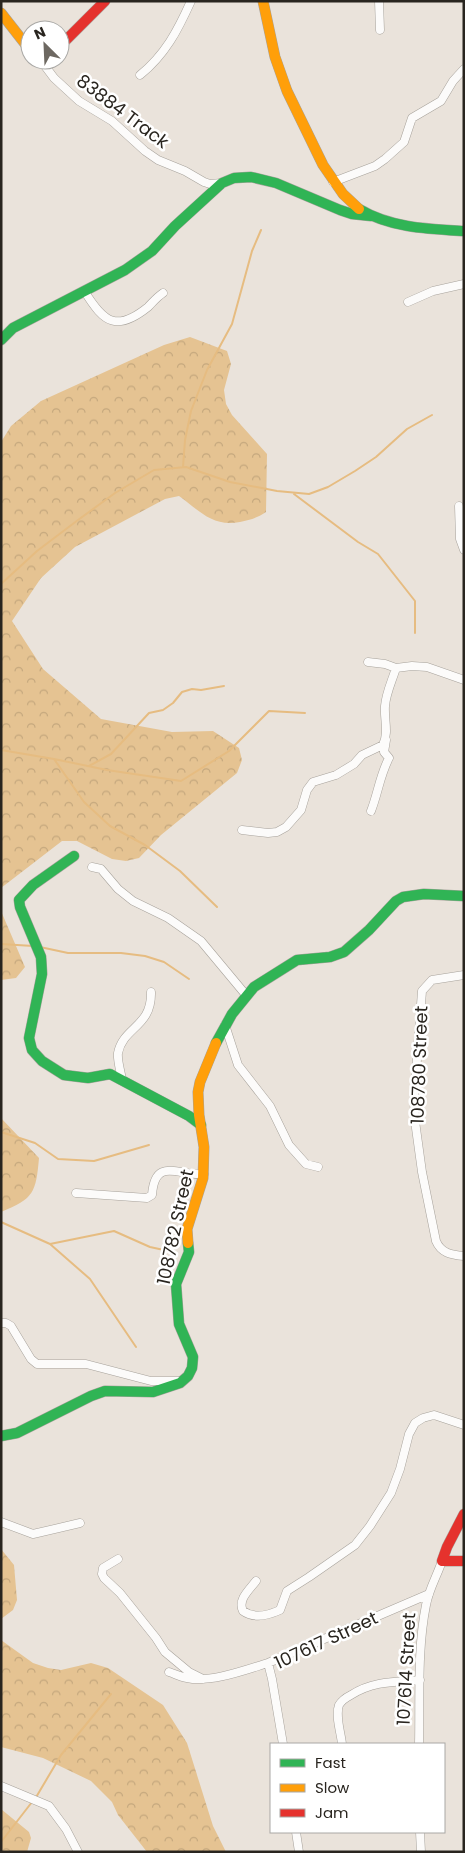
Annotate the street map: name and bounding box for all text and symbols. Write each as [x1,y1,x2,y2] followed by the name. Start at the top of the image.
[20,20,70,70] north arrow
[31,22,49,44] text: N
[72,68,175,154] street label: 83884 Track
[404,1005,434,1125] street label: 108780 Street
[151,1167,199,1287] street label: 108782 Street
[270,1605,382,1675] street label: 107617 Street
[391,1612,421,1726] street label: 107614 Street
[270,1743,445,1833] legend
[315,1752,346,1773] text: Fast
[315,1777,350,1798] text: Slow
[315,1802,349,1823] text: Jam

